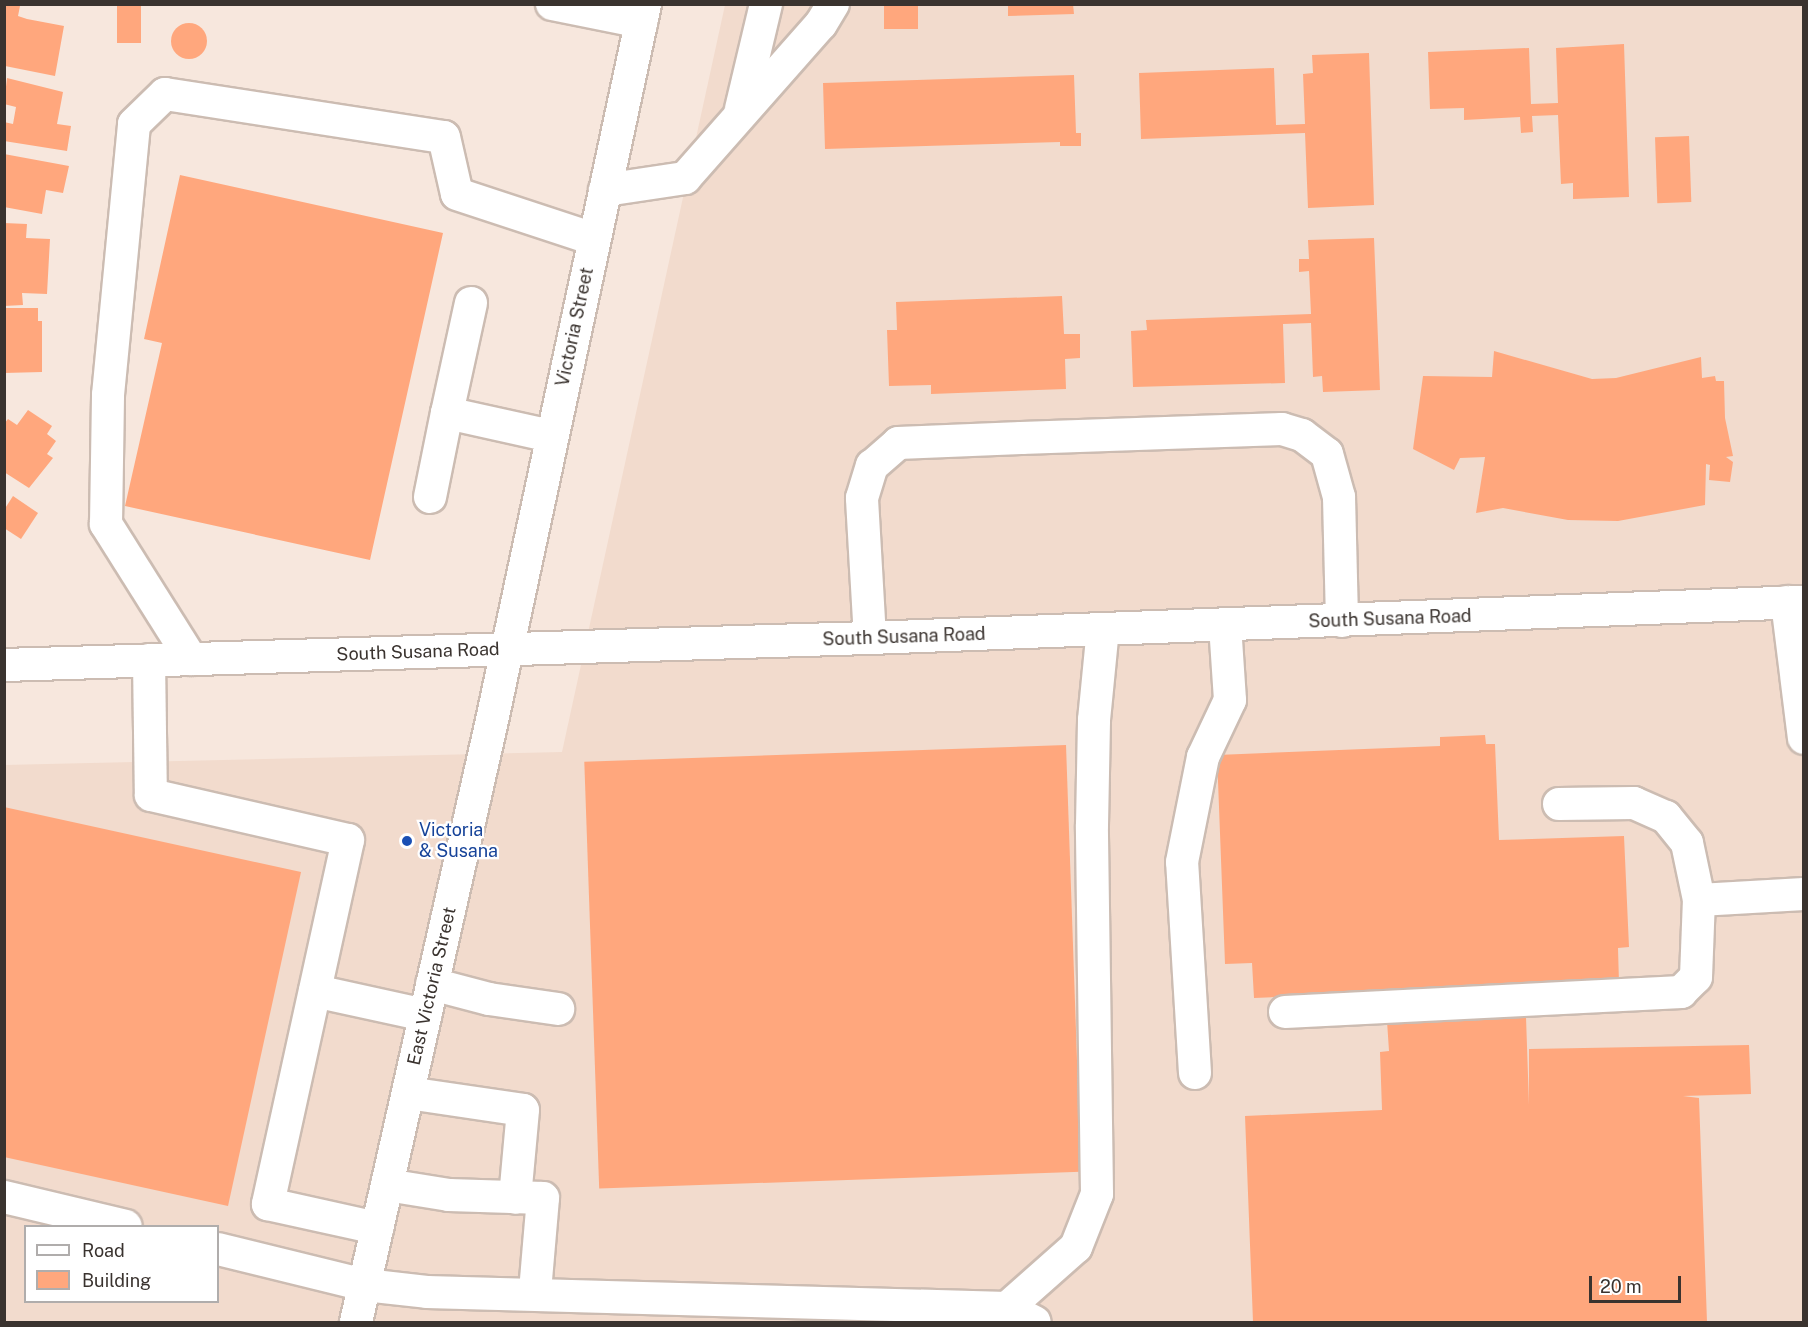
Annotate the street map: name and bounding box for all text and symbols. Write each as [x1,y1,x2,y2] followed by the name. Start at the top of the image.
[552,265,598,389] street label: Victoria Street
[1308,605,1472,633] street label: South Susana Road
[822,623,986,651] street label: South Susana Road
[336,638,500,666] street label: South Susana Road
[419,820,498,862] place label: Victoria & Susana
[400,834,414,848] marker: Victoria & Susana
[403,904,461,1068] street label: East Victoria Street
[24,1225,219,1303] legend
[82,1240,125,1261] text: Road
[1592,1264,1684,1302] scale bar
[82,1270,151,1291] text: Building
[1600,1276,1642,1297] text: 20 m

